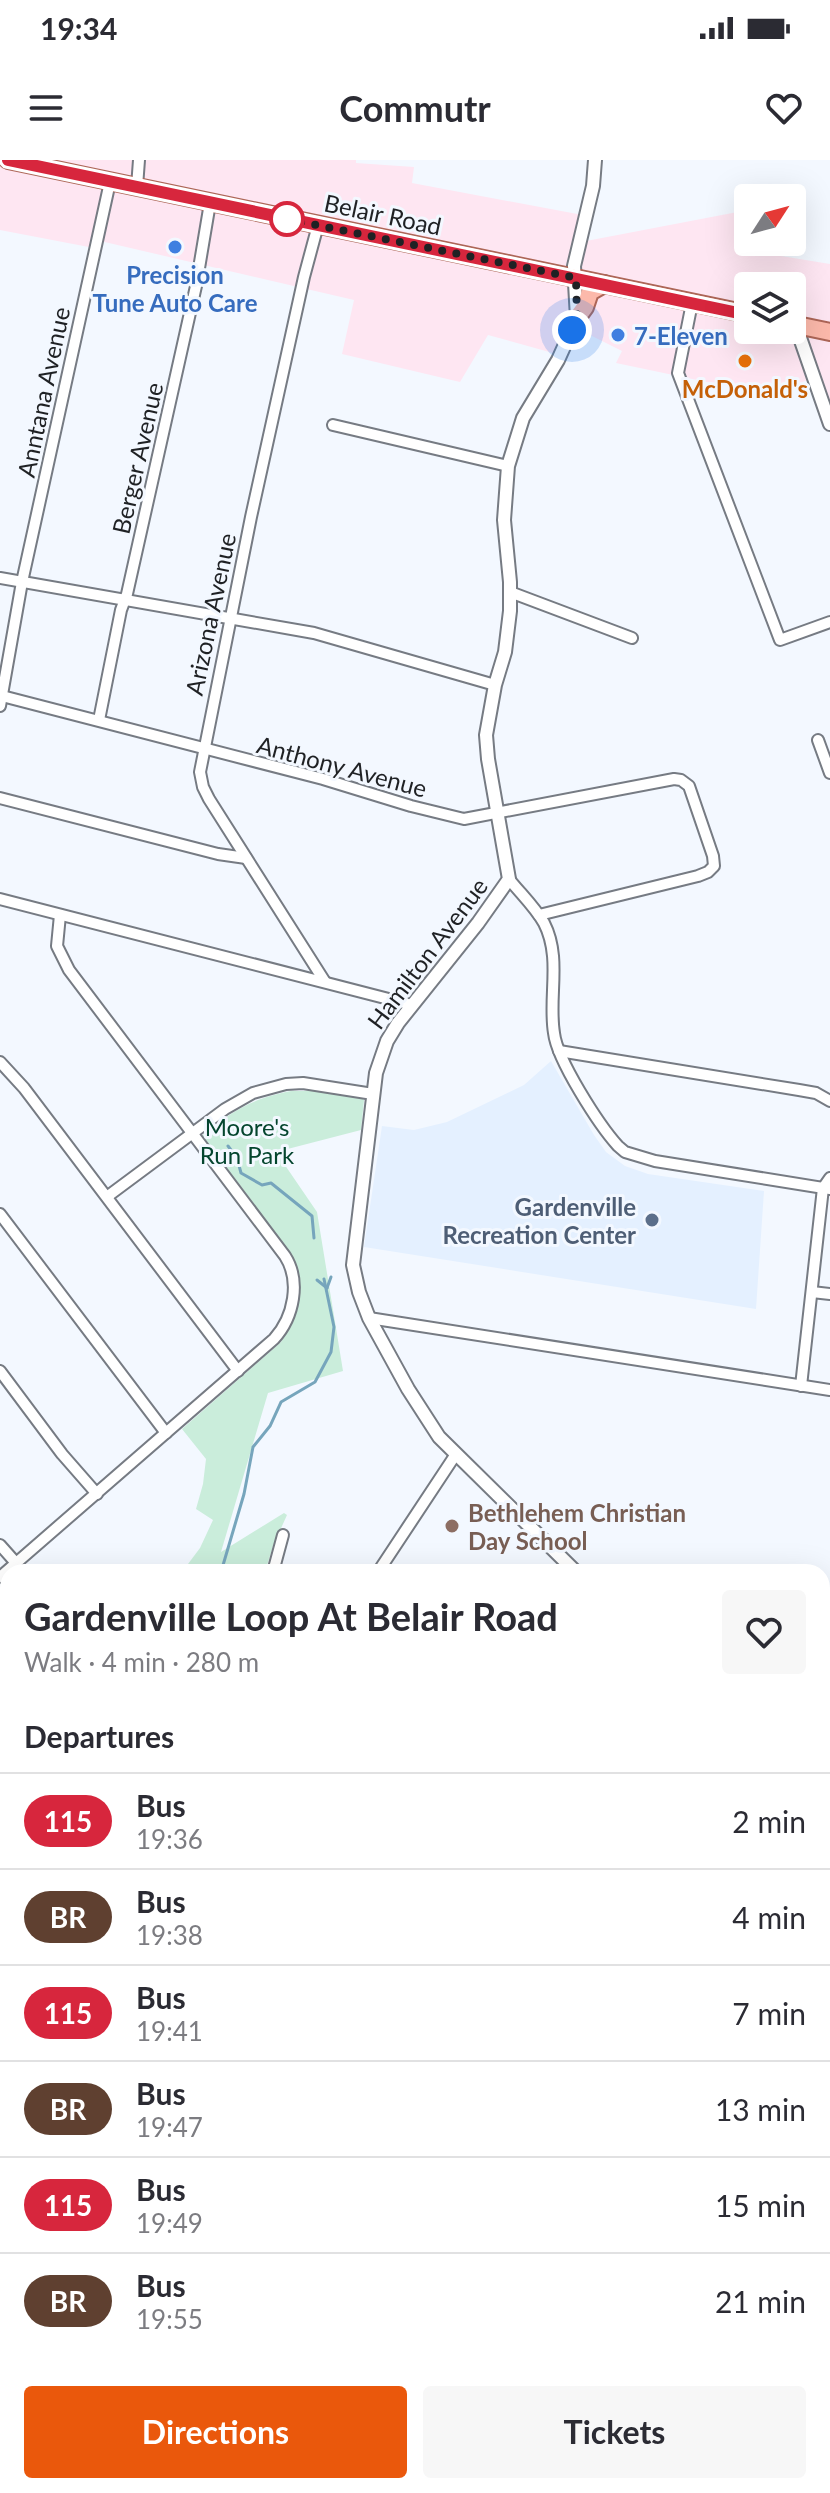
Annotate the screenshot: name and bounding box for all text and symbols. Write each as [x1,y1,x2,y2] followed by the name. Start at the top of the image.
[40,10,117,46] text: 19:34
[24,86,68,130] icon: menu
[339,86,491,130] text: Commutr
[762,86,806,130] icon: heart
[734,184,806,256] north arrow
[734,184,806,344] map controls
[322,187,444,241] street label: Belair Road
[270,202,304,236] unlabelled marker
[166,238,184,256] marker: Precision Tune Auto Care
[93,260,258,317] place label: Precision Tune Auto Care
[734,272,806,344] button: layers
[11,304,75,480] street label: Anntana Avenue
[552,310,592,350] your location
[634,321,728,350] place label: 7-Eleven
[609,326,627,344] marker: 7-Eleven
[736,352,754,370] marker: McDonald's
[682,374,808,403] place label: McDonald's
[105,379,169,537] street label: Berger Avenue
[179,530,241,698] street label: Arizona Avenue
[254,729,430,803] street label: Anthony Avenue
[361,872,493,1034] street label: Hamilton Avenue
[200,1112,295,1169] park label: Moore's Run Park
[443,1192,636,1249] place label: Gardenville Recreation Center
[643,1211,661,1229] marker: Gardenville Recreation Center
[468,1498,686,1555] place label: Bethlehem Christian Day School
[443,1517,461,1535] marker: Bethlehem Christian Day School
[722,1590,806,1674] button: heart
[24,1593,558,1639] text: Gardenville Loop At Belair Road
[24,1646,259,1678] text: Walk · 4 min · 280 m
[24,1718,174,1754] text: Departures
[136,1787,186,1823] text: Bus
[732,1803,806,1839] text: 2 min
[44,1804,92,1838] text: 115
[136,1823,203,1855] text: 19:36
[136,1883,186,1919] text: Bus
[732,1899,806,1935] text: 4 min
[50,1900,86,1934] text: BR
[136,1919,203,1951] text: 19:38
[136,1979,186,2015] text: Bus
[732,1995,806,2031] text: 7 min
[44,1996,92,2030] text: 115
[136,2015,203,2047] text: 19:41
[136,2075,186,2111] text: Bus
[715,2091,806,2127] text: 13 min
[50,2092,86,2126] text: BR
[136,2111,203,2143] text: 19:47
[136,2171,186,2207] text: Bus
[715,2187,806,2223] text: 15 min
[44,2188,92,2222] text: 115
[136,2207,203,2239] text: 19:49
[136,2267,186,2303] text: Bus
[715,2283,806,2319] text: 21 min
[50,2284,86,2318] text: BR
[136,2303,203,2335] text: 19:55
[24,2386,407,2478] button: Directions
[423,2386,806,2478] button: Tickets

